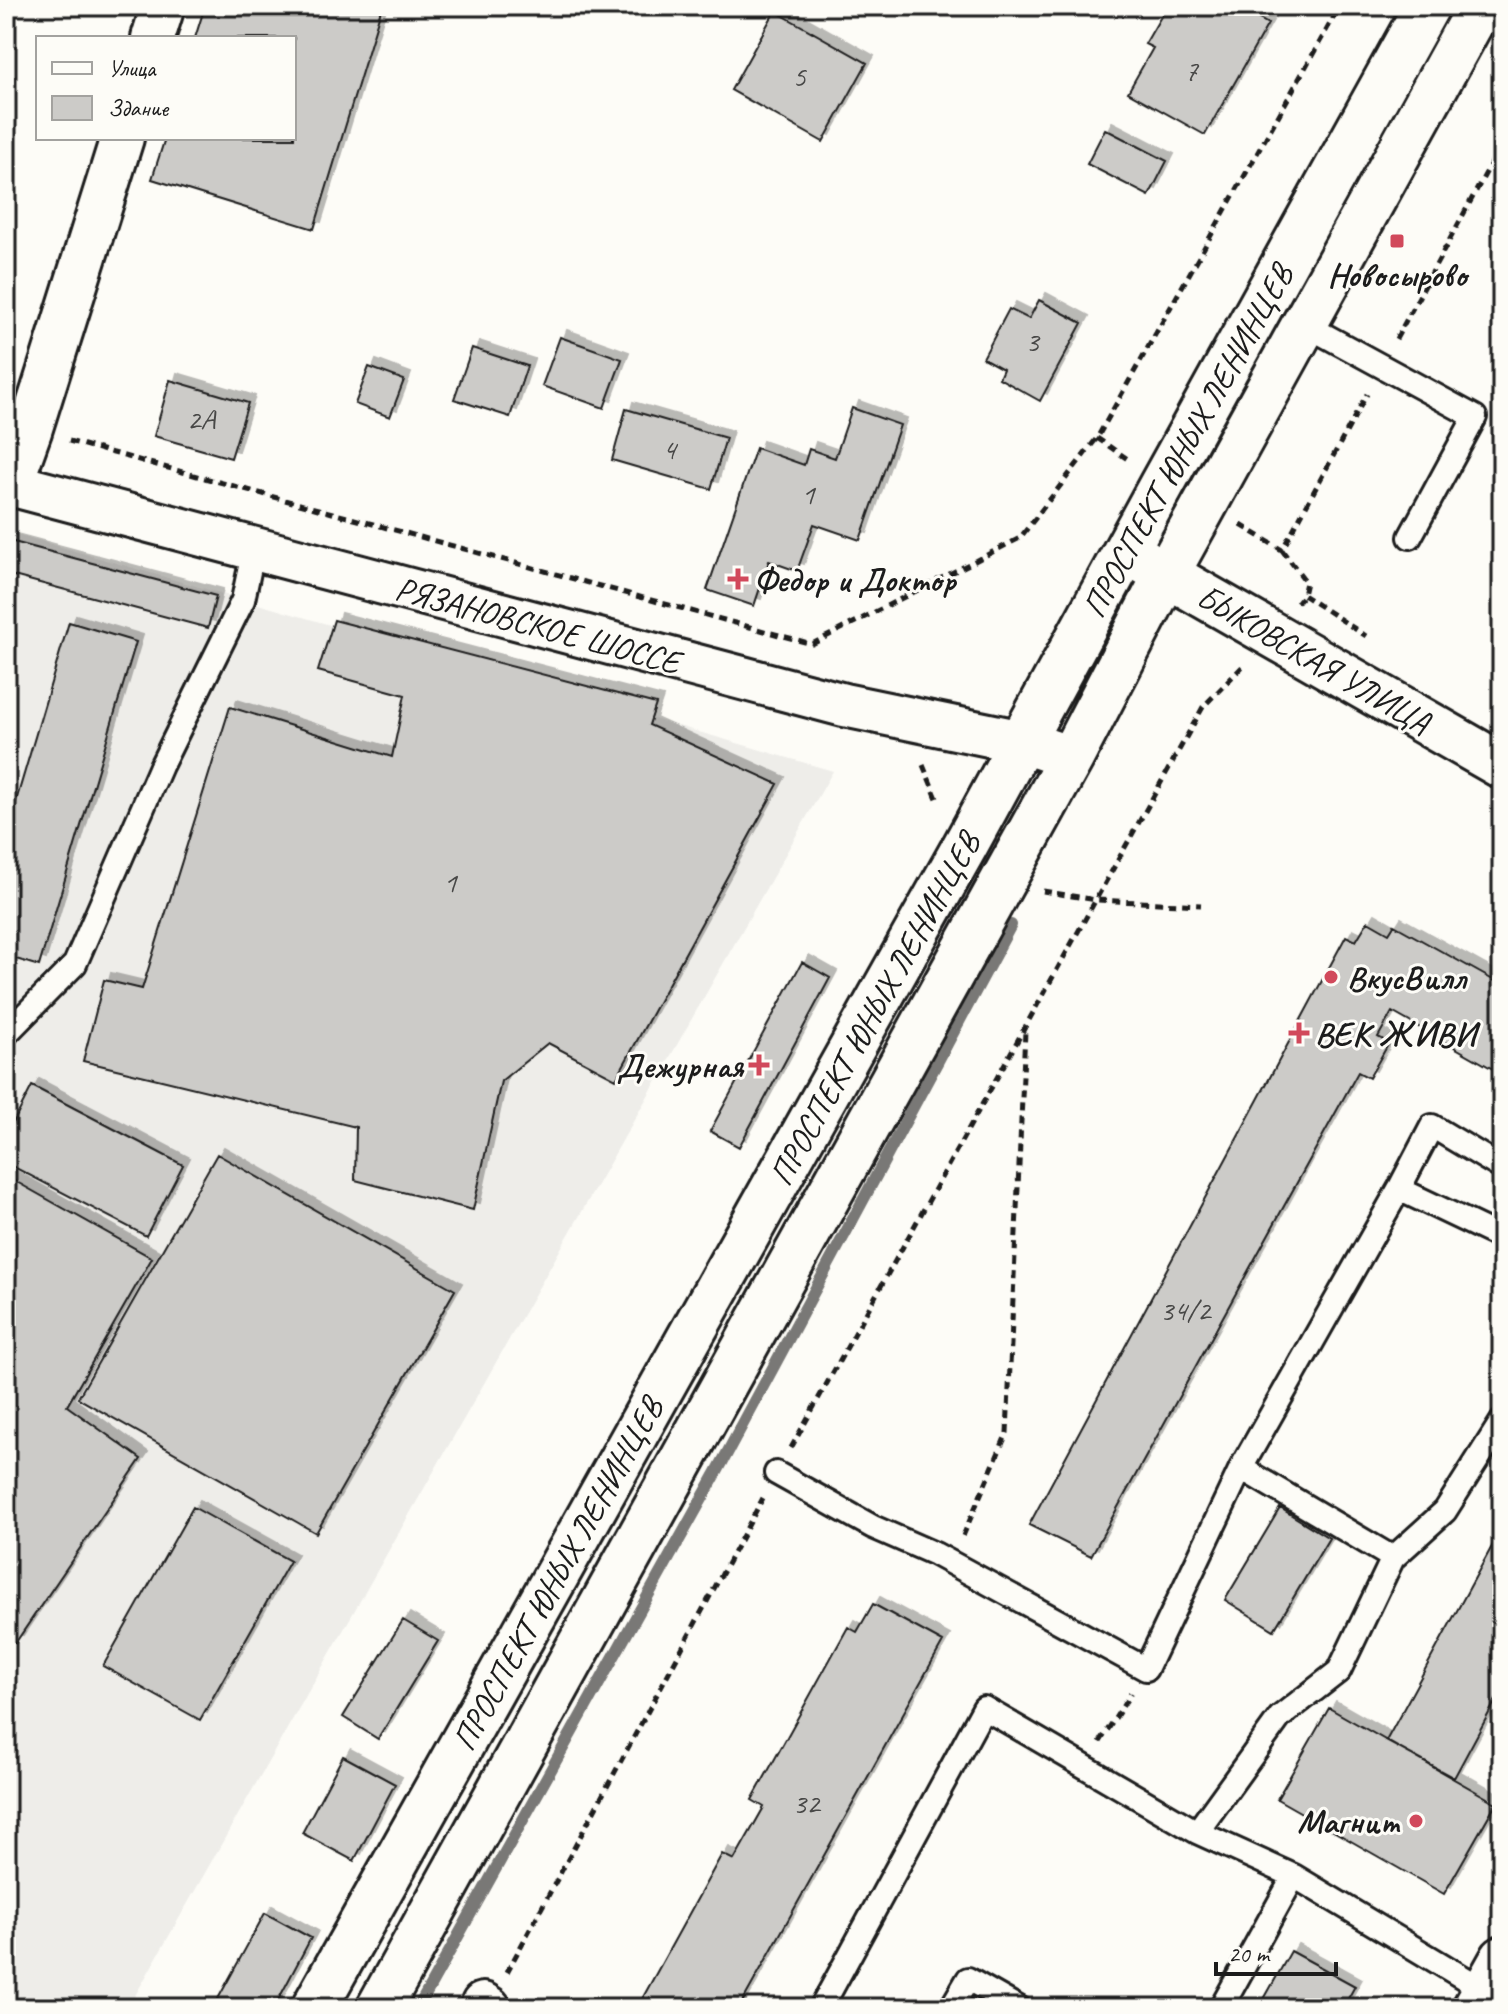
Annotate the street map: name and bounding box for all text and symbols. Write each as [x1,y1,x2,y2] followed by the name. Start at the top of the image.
[36,36,296,140] legend
[1184,51,1199,89] house number: 7
[108,53,157,83] text: Улица
[792,57,807,95] house number: 5
[108,93,170,123] text: Здание
[1388,232,1406,250] marker: Новосырово
[1327,253,1470,296] place label: Новосырово
[1072,255,1303,625] street label: ПРОСПЕКТ ЮНЫХ ЛЕНИНЦЕВ
[1025,322,1041,360] house number: 3
[187,400,217,438] house number: 2А
[662,430,678,468] house number: 4
[801,475,816,513] house number: 1
[754,558,958,601] place label: Федор и Доктор
[391,566,688,685] street label: РЯЗАНОВСКОЕ ШОССЕ
[729,570,747,588] marker: Федор и Доктор
[1190,575,1439,744] street label: БЫКОВСКАЯ УЛИЦА
[759,823,990,1193] street label: ПРОСПЕКТ ЮНЫХ ЛЕНИНЦЕВ
[443,863,458,901] house number: 1
[1347,956,1468,999] place label: ВкусВилл
[1322,968,1340,986] marker: ВкусВилл
[1315,1012,1481,1055] place label: ВЕК ЖИВИ
[1290,1024,1308,1042] marker: ВЕК ЖИВИ
[617,1044,744,1087] place label: Дежурная
[750,1056,768,1074] marker: Дежурная
[1160,1291,1213,1329] house number: 34/2
[442,1388,673,1758] street label: ПРОСПЕКТ ЮНЫХ ЛЕНИНЦЕВ
[793,1784,822,1822] house number: 32
[1297,1800,1401,1843] place label: Магнит
[1407,1812,1425,1830] marker: Магнит
[1216,1926,1336,1976] scale bar
[1228,1939,1271,1969] text: 20 m

